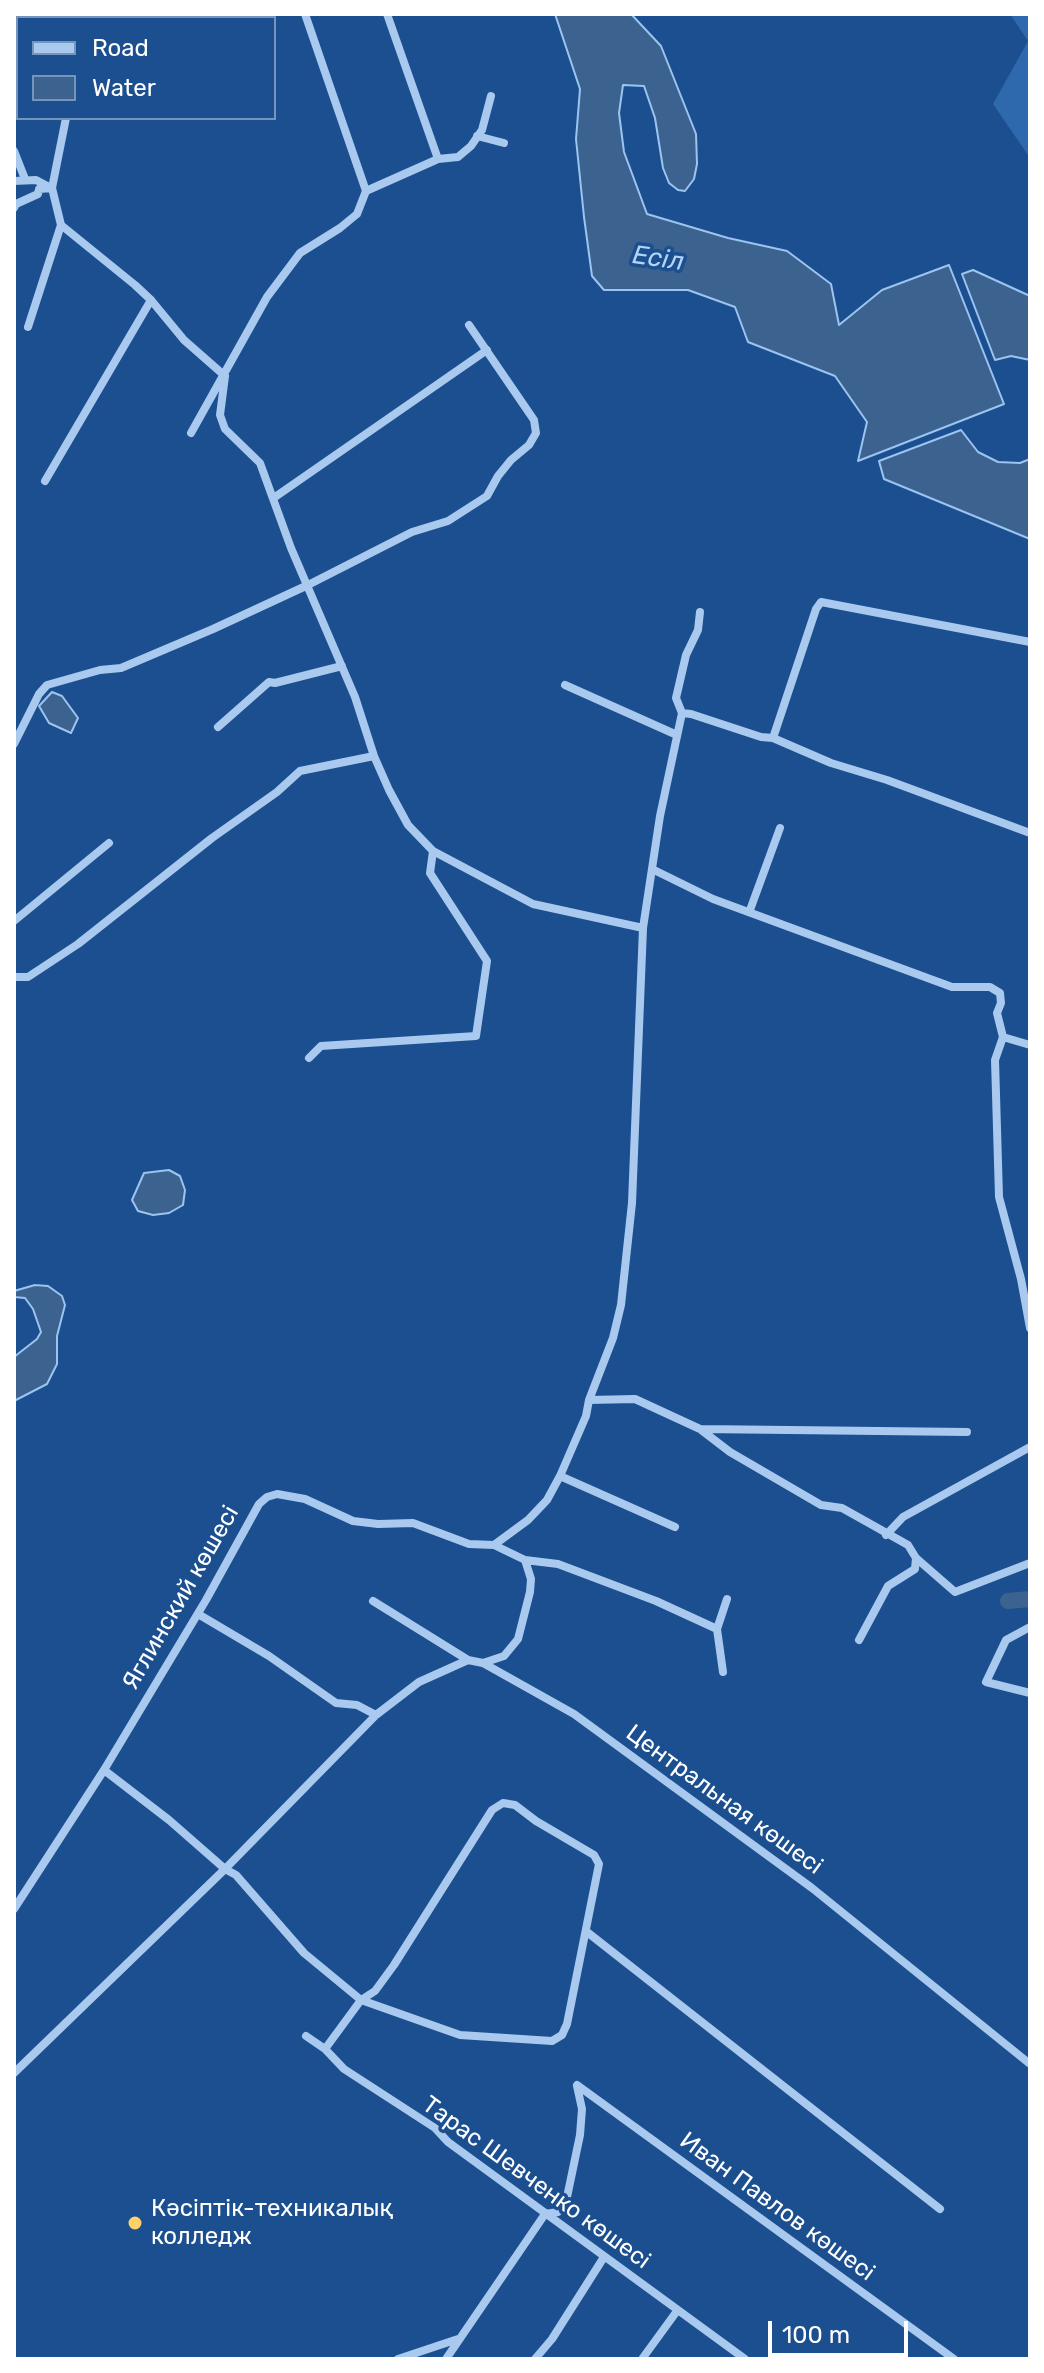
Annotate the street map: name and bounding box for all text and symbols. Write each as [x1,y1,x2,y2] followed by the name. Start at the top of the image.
[16,16,276,120] legend
[92,34,149,62] text: Road
[92,74,156,102] text: Water
[630,240,686,278] water label: Есіл
[117,1501,245,1695] street label: Яглинский көшесі
[620,1719,828,1881] street label: Центральная көшесі
[416,2091,656,2275] street label: Тарас Шевченко көшесі
[674,2127,880,2287] street label: Иван Павлов көшесі
[151,2195,393,2251] place label: Кәсіптік-техникалық колледж
[126,2214,144,2232] marker: Кәсіптік-техникалық колледж
[772,2305,912,2355] scale bar
[782,2321,850,2349] text: 100 m

